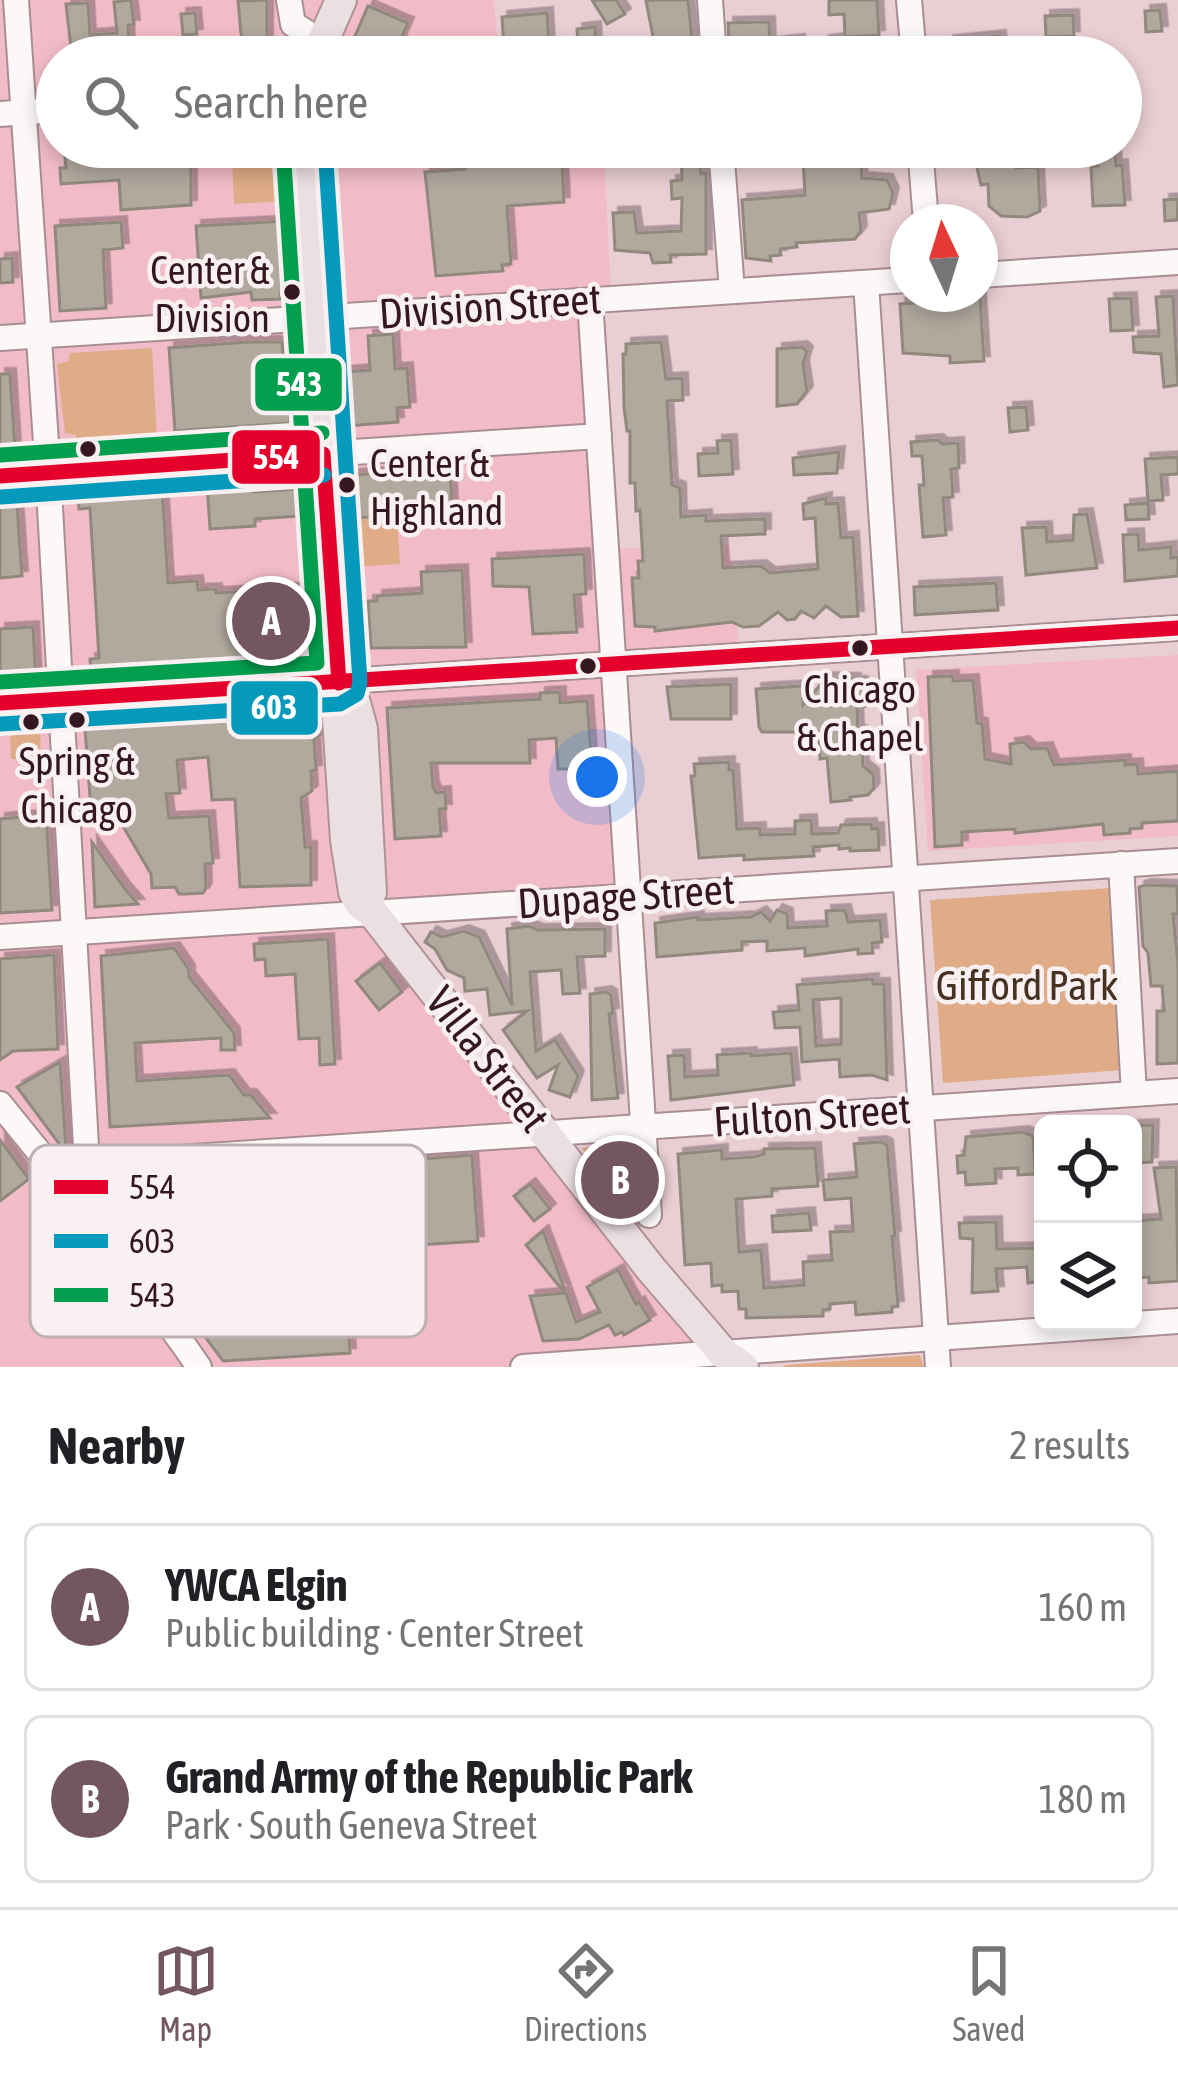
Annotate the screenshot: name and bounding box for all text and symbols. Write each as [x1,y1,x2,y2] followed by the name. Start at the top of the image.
[36,36,1142,168] search box
[78,69,144,135] icon: search
[174,76,368,128] text: Search here
[890,204,998,312] north arrow
[150,248,270,340] place label: Center & Division
[377,274,603,338] street label: Division Street
[281,281,303,303] marker: Center & Division
[253,356,344,413] line badge: 543
[276,365,322,403] text: 543
[230,428,322,486] line badge: 554
[77,438,99,460] unlabelled marker
[253,438,299,476] text: 554
[370,441,503,533] place label: Center & Highland
[336,474,358,496] marker: Center & Highland
[232,576,310,666] pin: A
[849,637,871,659] marker: Chicago & Chapel
[577,655,599,677] unlabelled marker
[797,667,923,759] place label: Chicago & Chapel
[229,679,320,737] line badge: 603
[251,688,297,726] text: 603
[66,709,88,731] marker: Spring & Chicago
[20,711,42,733] unlabelled marker
[19,739,135,831] place label: Spring & Chicago
[567,747,627,807] your location
[516,864,736,928] street label: Dupage Street
[936,961,1118,1009] park label: Gifford Park
[417,977,559,1141] street label: Villa Street
[712,1084,912,1146] street label: Fulton Street
[1034,1115,1142,1331] map controls
[1034,1115,1142,1223] button: locate
[581,1135,659,1225] pin: B
[30,1145,426,1337] legend
[129,1168,176,1206] text: 554
[129,1222,176,1260] text: 603
[1034,1223,1142,1331] button: layers
[129,1276,176,1314] text: 543
[48,1416,185,1475] text: Nearby
[1009,1423,1130,1467] text: 2 results
[165,1559,348,1611] text: YWCA Elgin
[80,1585,100,1629] text: A
[1039,1585,1127,1629] text: 160 m
[165,1611,584,1655] text: Public building · Center Street
[165,1751,693,1803] text: Grand Army of the Republic Park
[81,1777,99,1821] text: B
[1039,1777,1127,1821] text: 180 m
[165,1803,538,1847] text: Park · South Geneva Street
[153,1938,219,2048] tab: Map
[524,1938,647,2048] tab: Directions
[952,1938,1025,2048] tab: Saved

